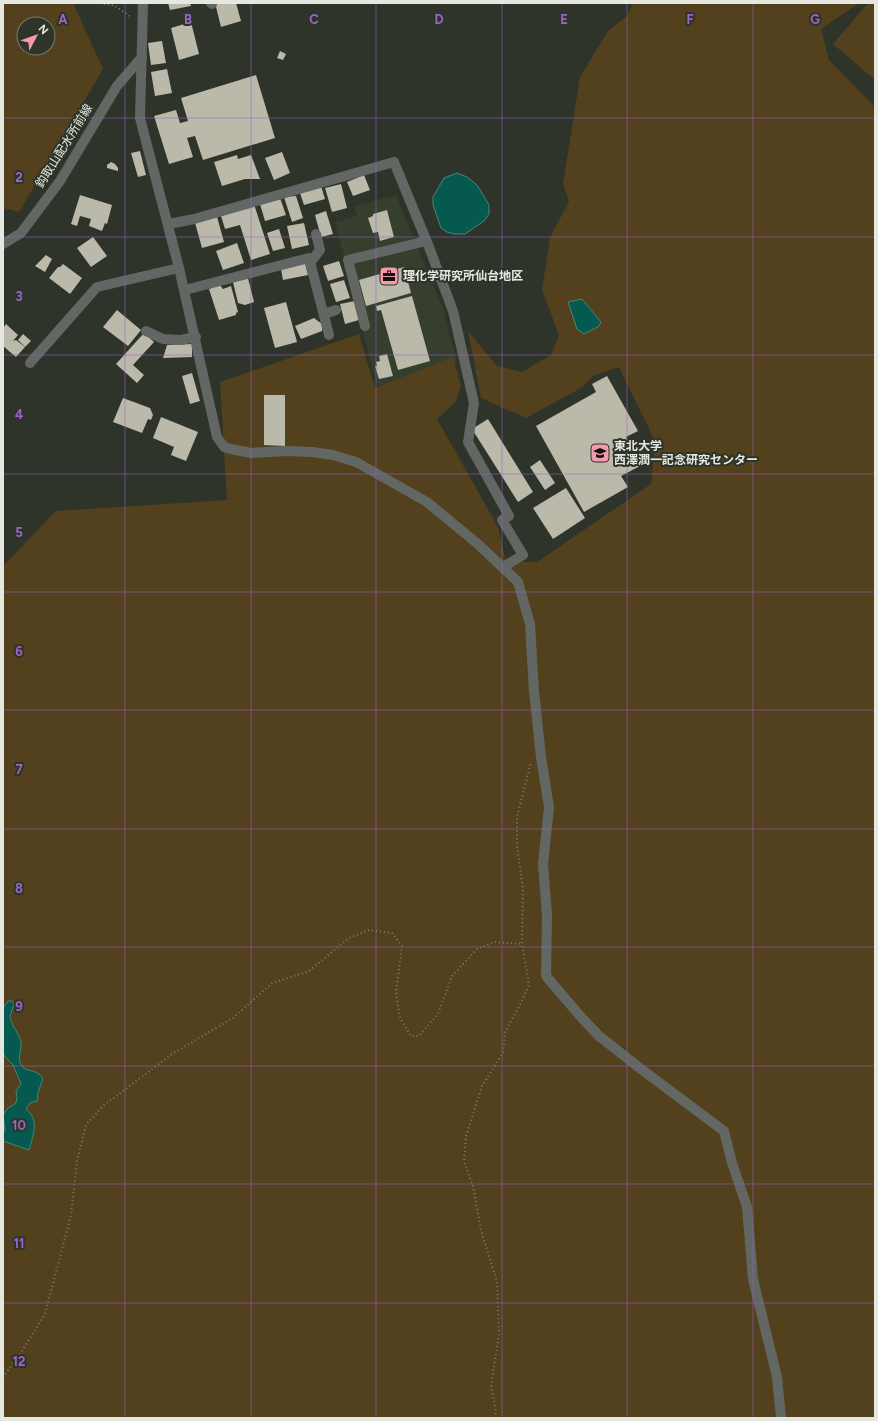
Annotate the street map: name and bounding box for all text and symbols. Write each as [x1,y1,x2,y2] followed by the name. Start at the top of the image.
[58,12,68,27] text: A
[184,12,192,27] text: B
[309,12,319,27] text: C
[434,12,444,27] text: D
[560,12,568,27] text: E
[686,12,694,27] text: F
[810,12,820,27] text: G
[16,16,56,56] north arrow
[35,22,51,37] text: N
[33,102,95,190] street label: 鈎取山配水所前線
[15,170,23,185] text: 2
[378,265,400,287] office icon: 理化学研究所仙台地区
[403,269,523,283] place label: 理化学研究所仙台地区
[15,289,23,304] text: 3
[15,407,23,422] text: 4
[614,439,758,467] place label: 東北大学 西澤潤一記念研究センター
[589,442,611,464] school or university icon: 東北大学 西澤潤一記念研究センター
[15,525,23,540] text: 5
[15,644,23,659] text: 6
[15,762,23,777] text: 7
[15,881,23,896] text: 8
[15,999,23,1014] text: 9
[12,1118,26,1133] text: 10
[14,1236,24,1251] text: 11
[12,1354,26,1369] text: 12

